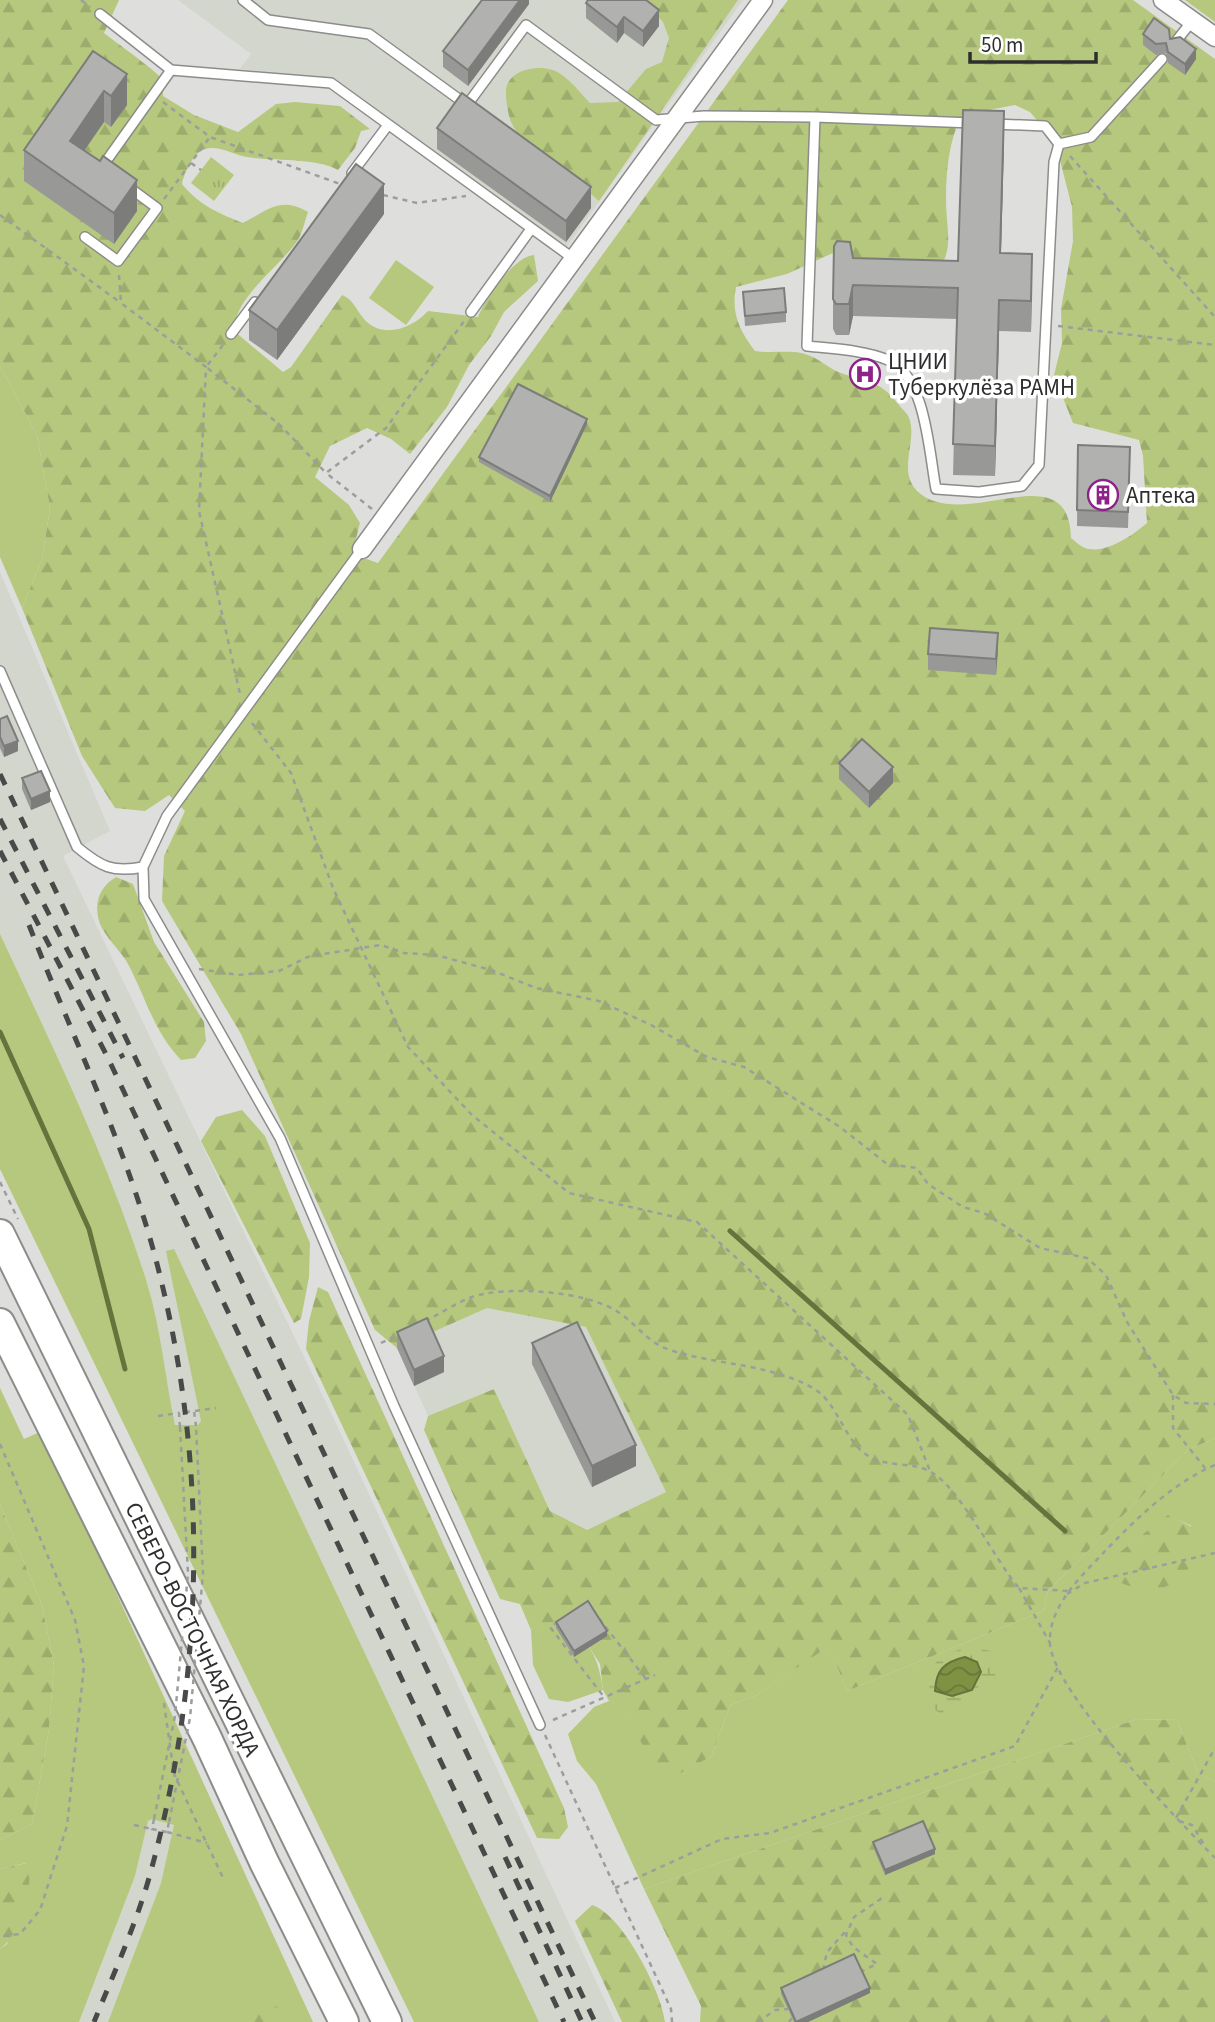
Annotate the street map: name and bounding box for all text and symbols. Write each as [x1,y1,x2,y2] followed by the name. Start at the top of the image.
[970,21,1096,65] scale bar
[981,30,1023,60] text: 50 m
[888,345,1075,404] place label: ЦНИИ Туберкулёза РАМН
[848,357,882,391] hospital icon: ЦНИИ Туберкулёза РАМН
[1086,478,1120,512] building icon: Аптека
[1126,479,1196,512] place label: Аптека
[117,1497,269,1762] street label: СЕВЕРО-ВОСТОЧНАЯ ХОРДА

